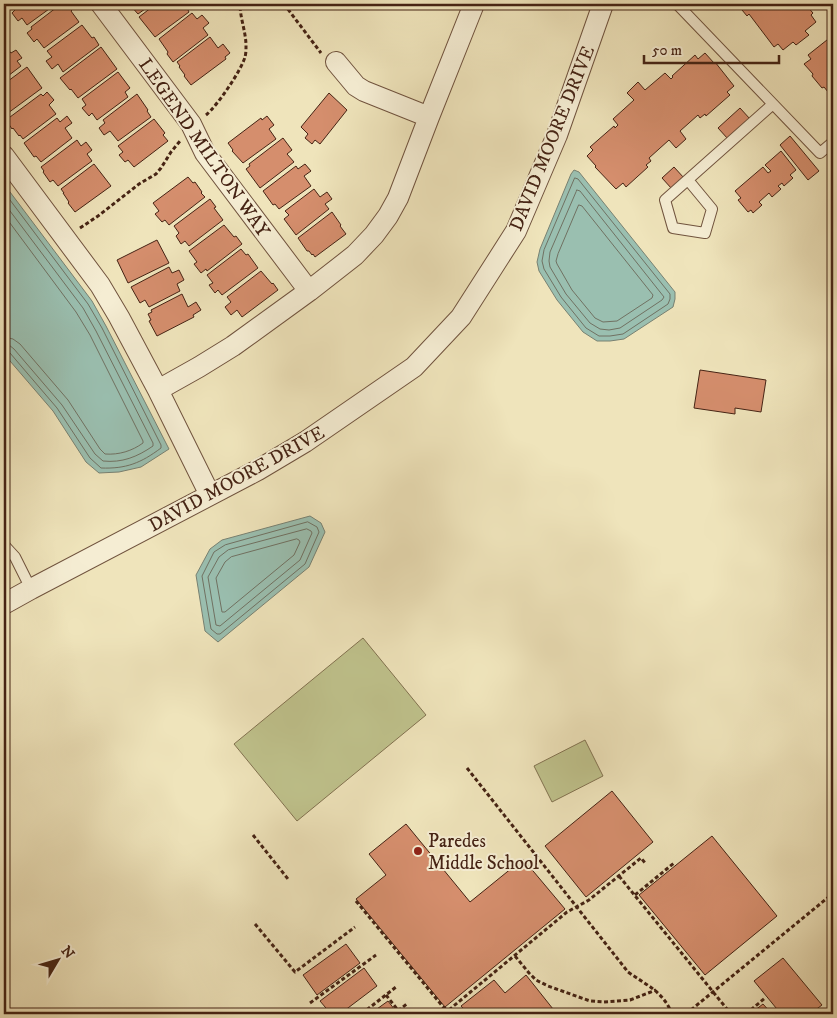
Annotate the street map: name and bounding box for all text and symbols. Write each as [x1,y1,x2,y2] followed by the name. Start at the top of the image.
[644,32,780,64] scale bar
[652,41,682,60] text: 50 m
[505,43,600,234] street label: DAVID MOORE DRIVE
[133,54,275,243] street label: LEGEND MILTON WAY
[145,421,329,537] street label: DAVID MOORE DRIVE
[428,830,539,875] place label: Paredes Middle School
[412,845,424,857] marker: Paredes Middle School
[32,936,82,986] north arrow
[57,943,78,963] text: N

